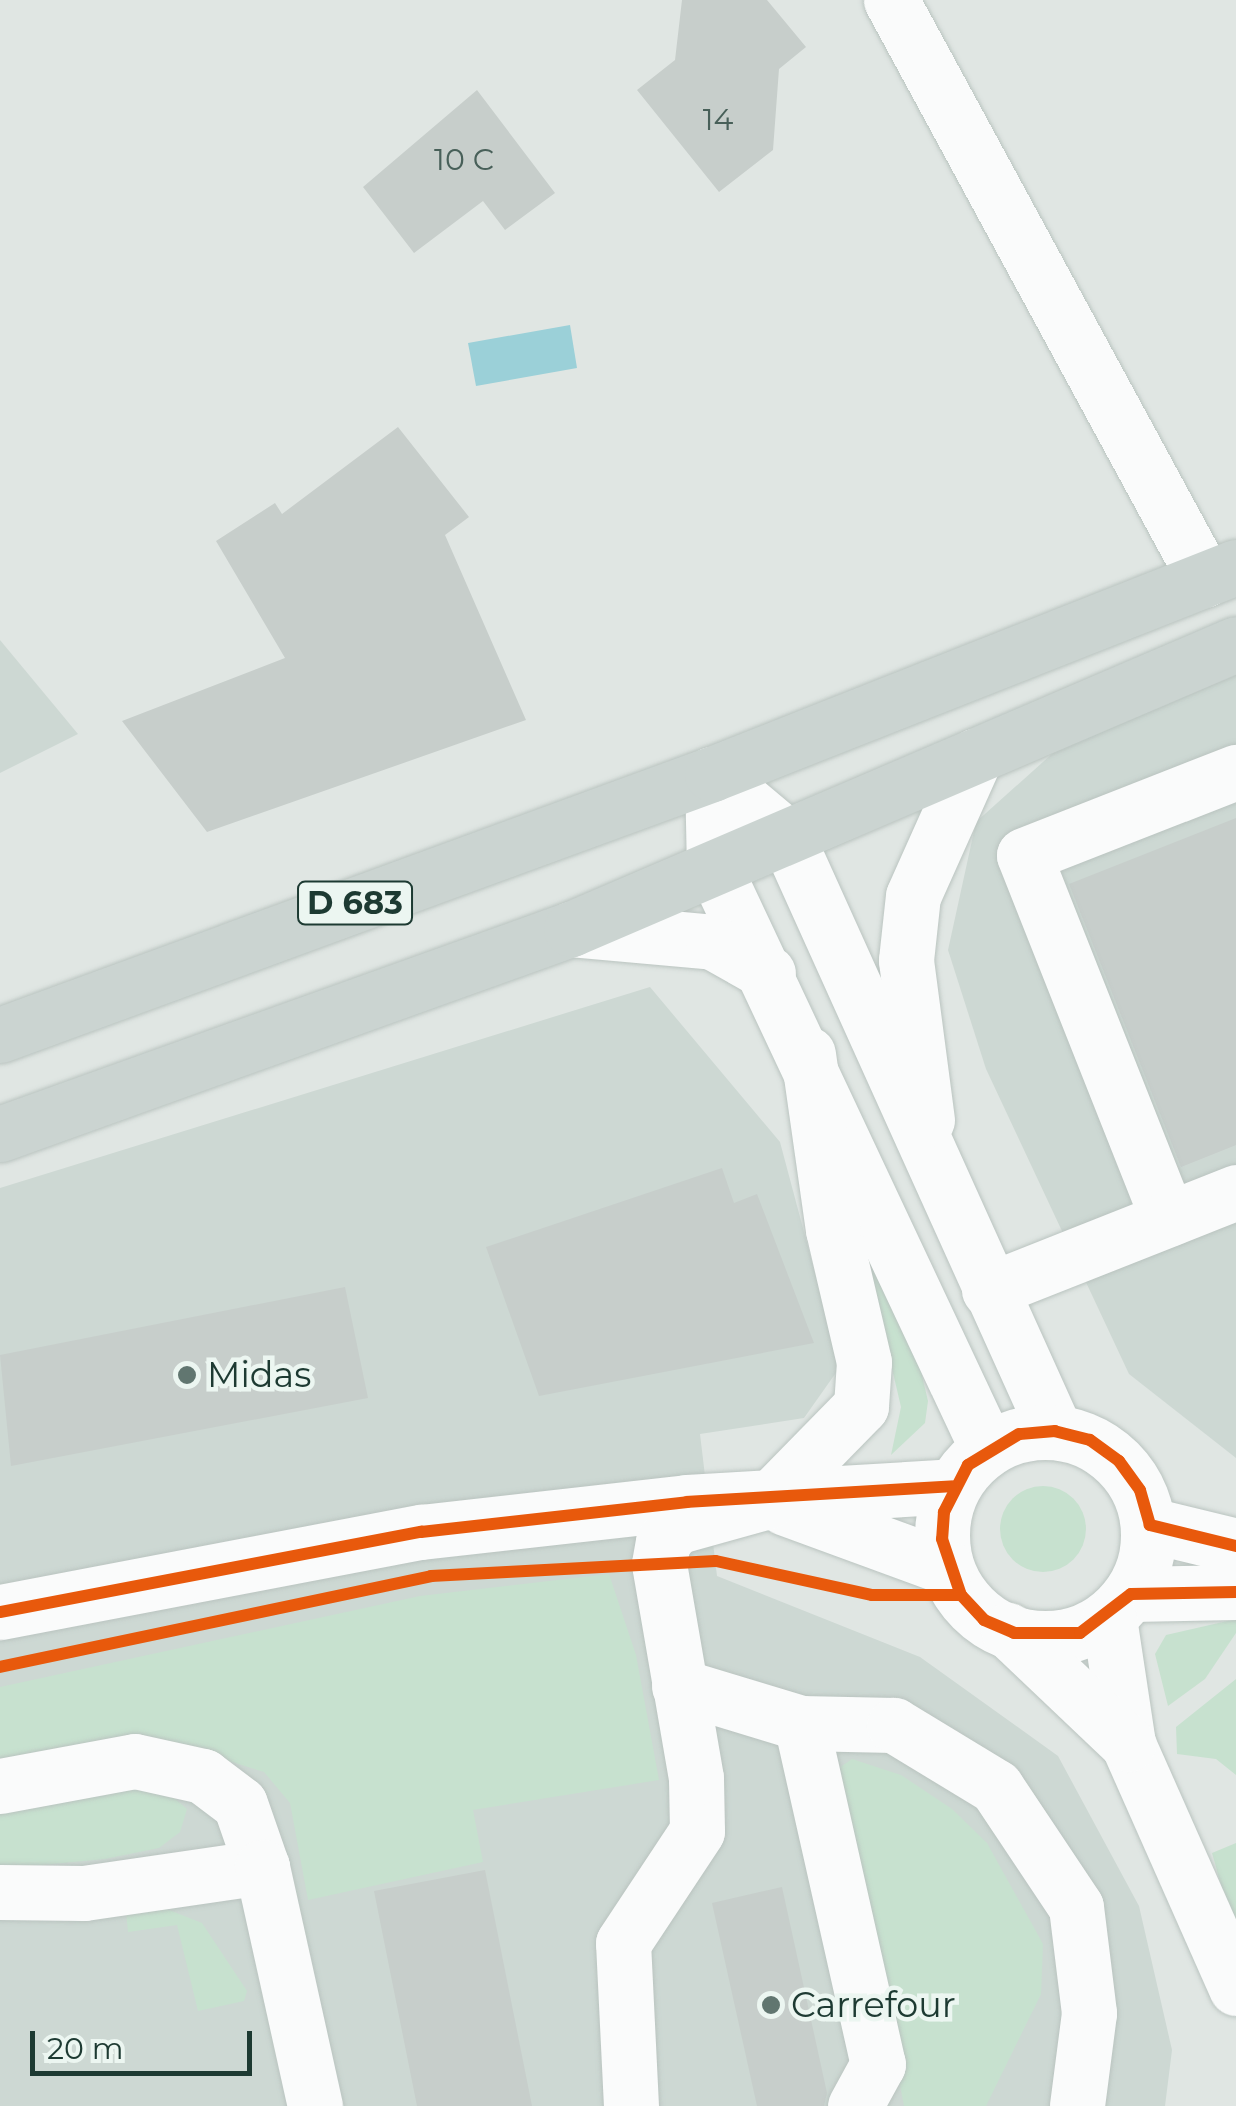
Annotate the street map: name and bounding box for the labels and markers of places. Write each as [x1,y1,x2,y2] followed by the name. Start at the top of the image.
[207,1354,311,1396] place label: Midas
[176,1364,198,1386] marker: Midas
[791,1984,956,2026] place label: Carrefour
[760,1994,782,2016] marker: Carrefour

